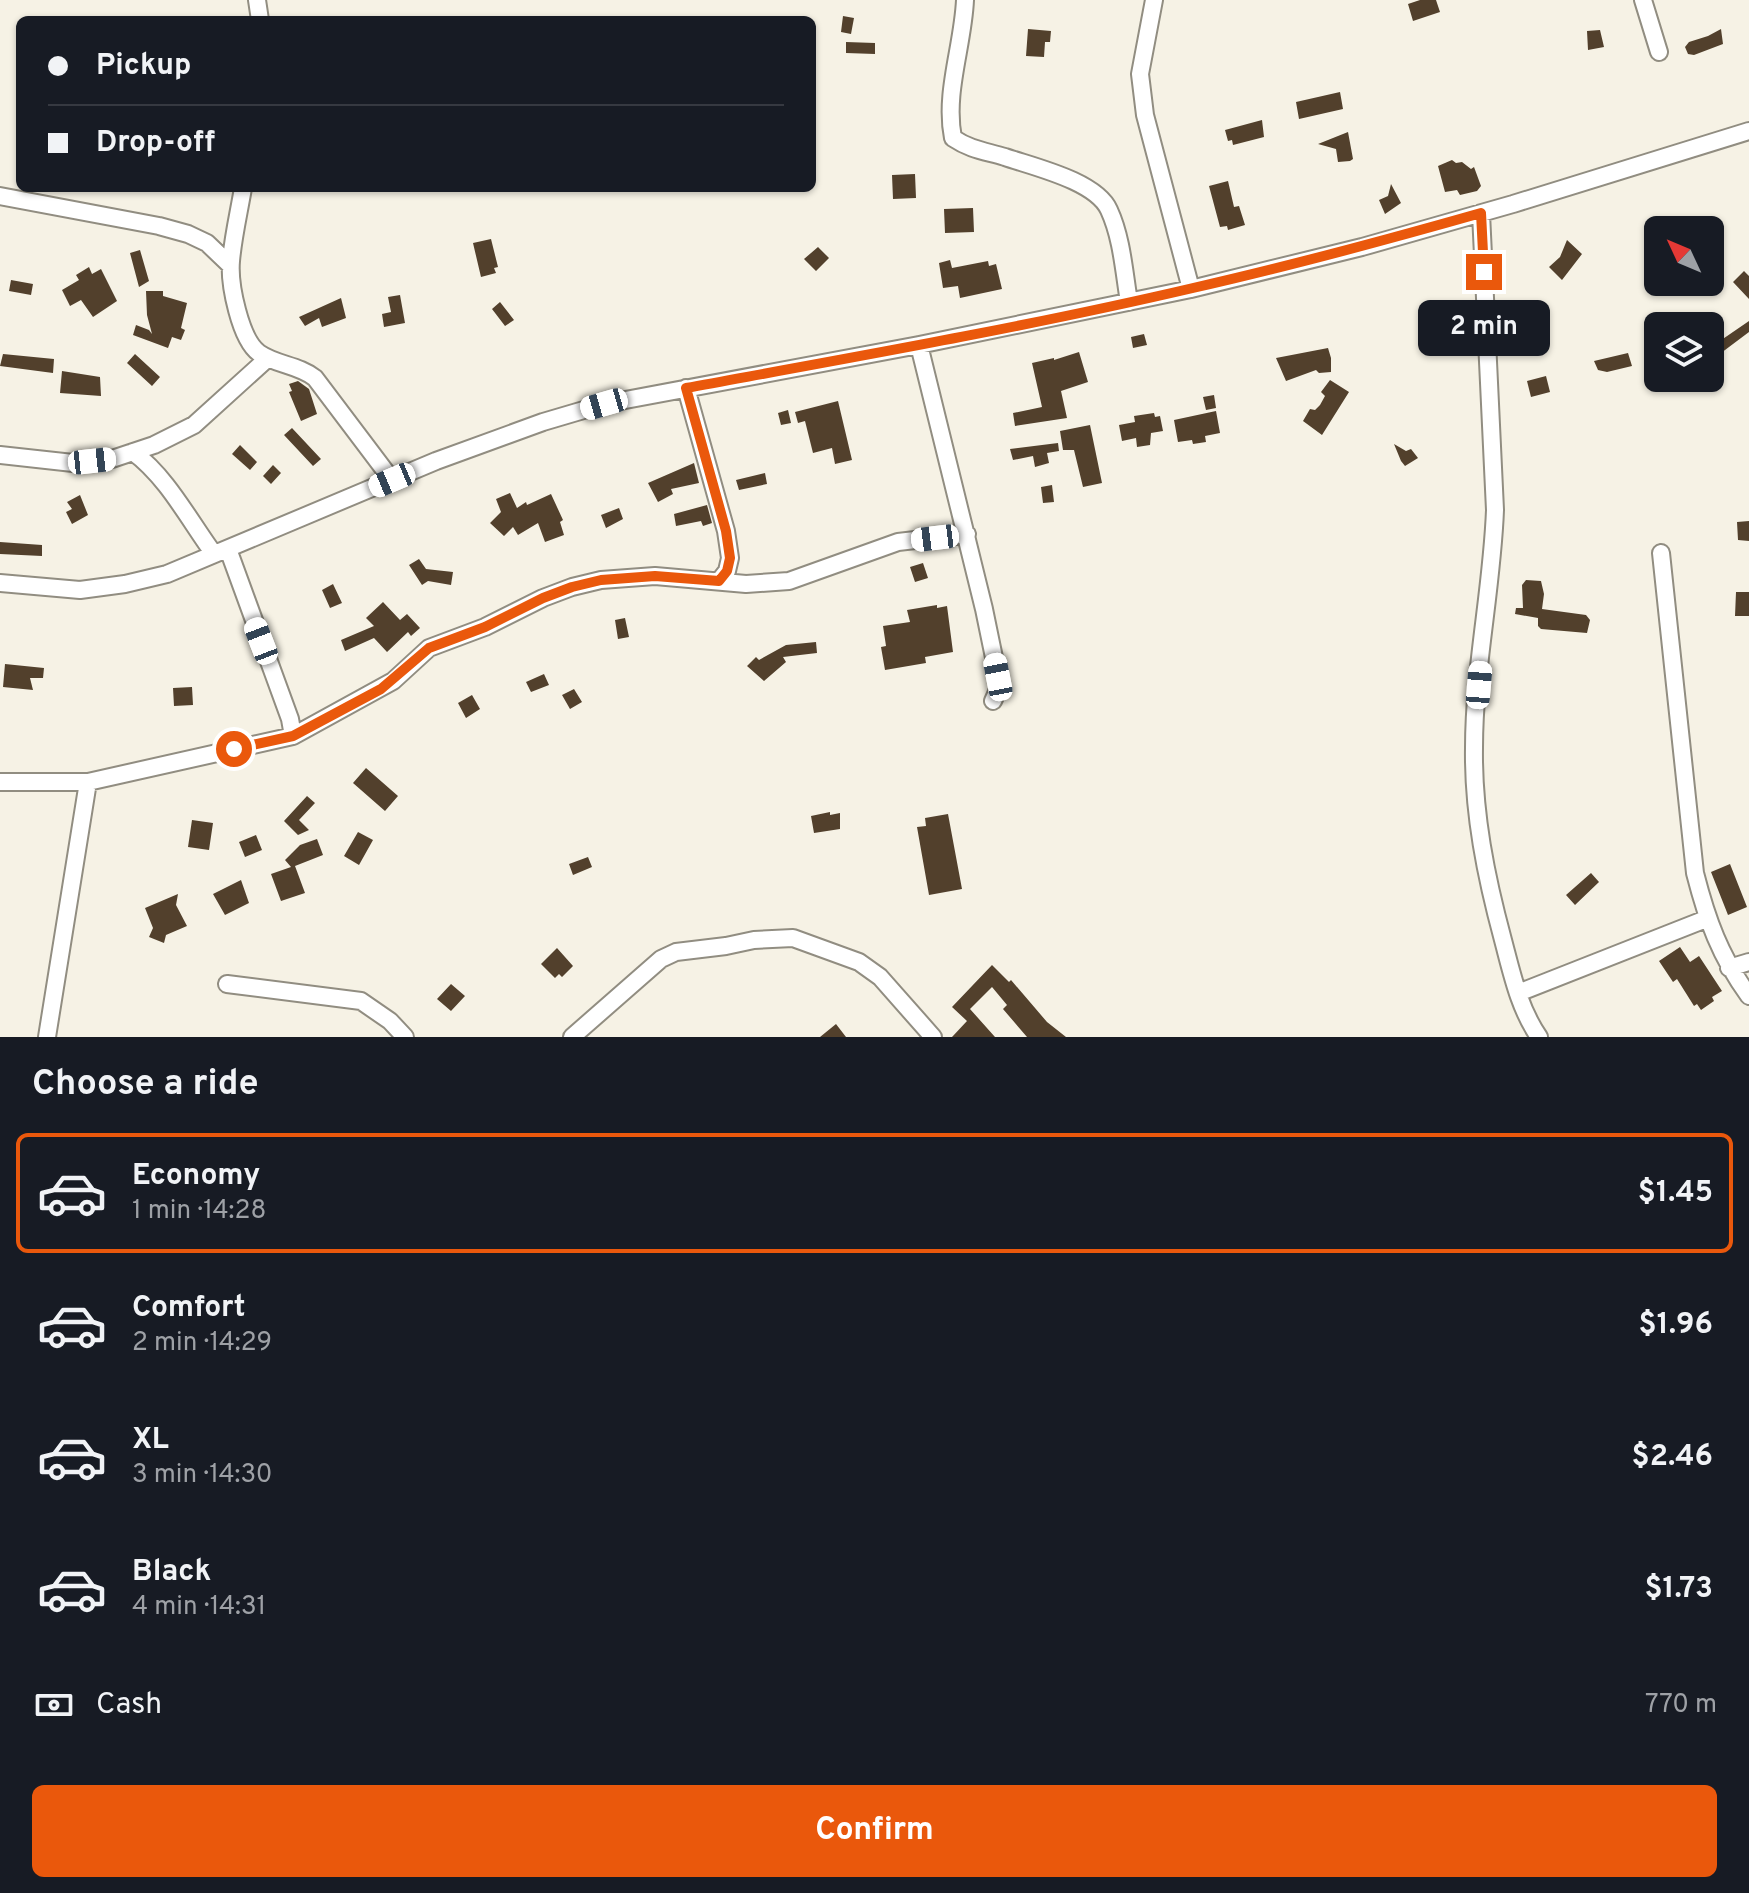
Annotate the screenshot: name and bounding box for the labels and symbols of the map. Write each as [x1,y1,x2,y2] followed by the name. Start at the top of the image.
[1644,216,1724,296] north arrow
[1466,254,1502,290] route end
[1418,300,1550,356] callout: 2 min
[578,386,630,422] car
[67,447,117,475] car
[365,460,419,500] car
[910,523,960,553] car
[241,614,281,668] car
[982,651,1014,703] car
[1465,660,1493,710] car
[216,731,252,767] route start

